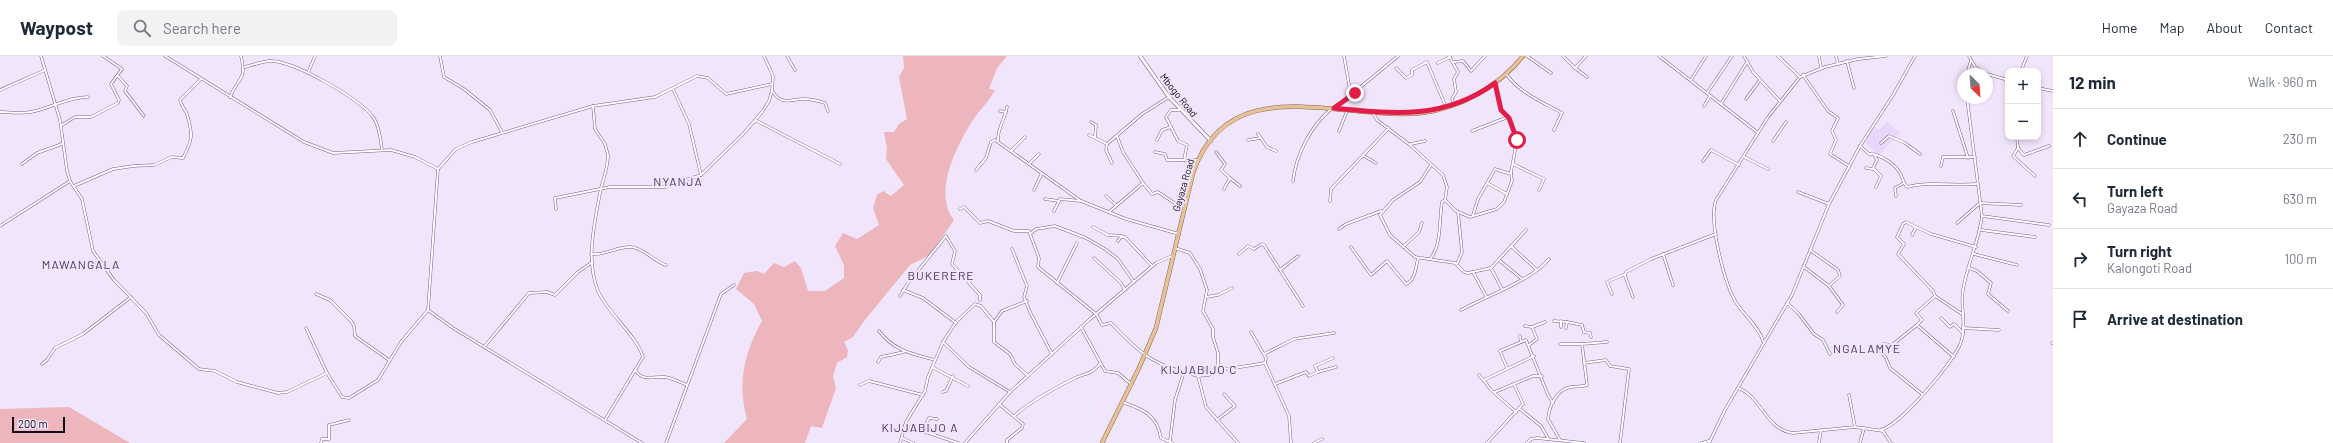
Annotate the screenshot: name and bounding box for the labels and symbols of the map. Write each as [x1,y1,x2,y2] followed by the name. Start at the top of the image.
[1957,68,1993,104] north arrow
[1158,71,1200,119] street label: Mbogo Road
[1346,84,1364,102] route end
[1508,131,1526,149] route start
[1170,157,1196,213] street label: Gayaza Road
[653,174,703,188] district label: NYANJA
[42,257,120,271] district label: MAWANGALA
[907,268,975,282] district label: BUKERERE
[1833,341,1901,355] district label: NGALAMYE
[1160,362,1238,376] district label: KIJJABIJO C
[12,415,65,434] scale bar
[881,420,959,434] district label: KIJJABIJO A

